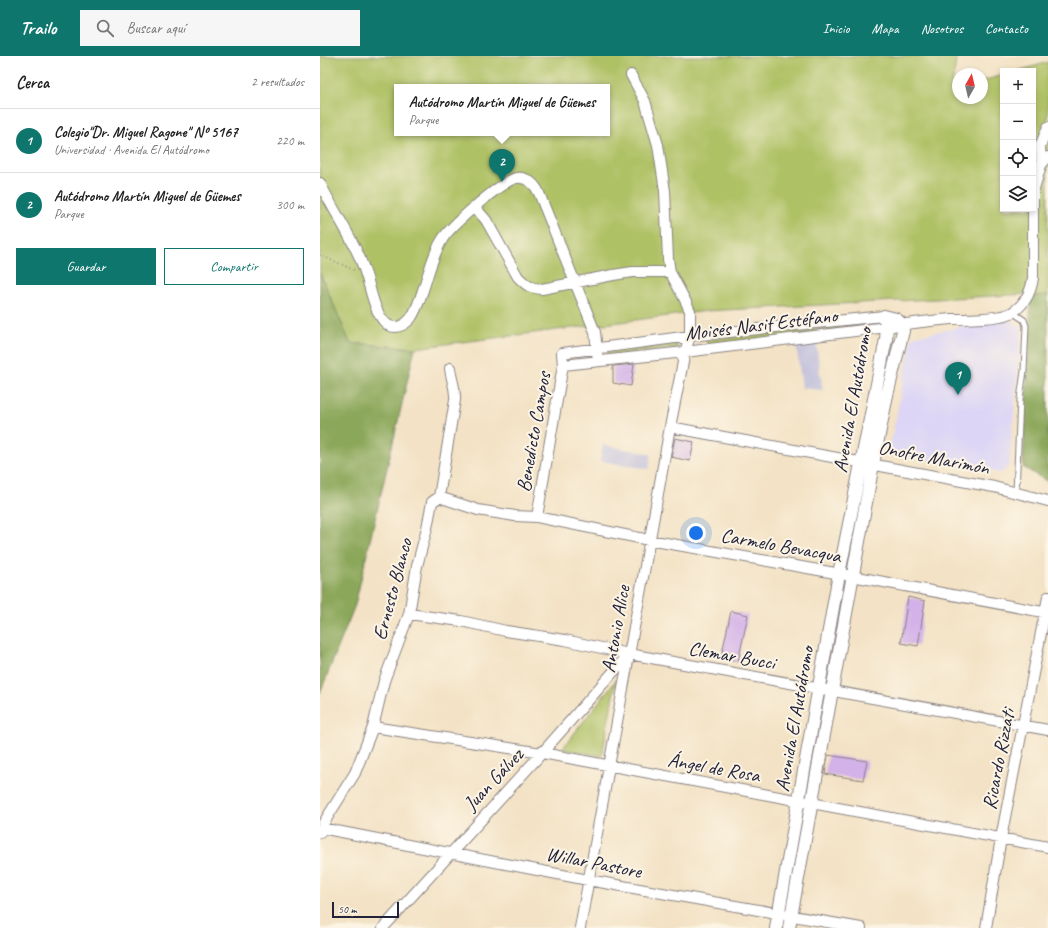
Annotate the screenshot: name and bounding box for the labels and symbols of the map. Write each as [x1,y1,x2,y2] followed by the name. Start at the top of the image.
[952,68,988,104] north arrow
[489,149,515,182] pin: 2
[684,303,840,346] street label: Moisés Nasif Estéfano
[827,324,878,475] street label: Avenida El Autódromo
[945,362,971,395] pin: 1
[511,368,557,494] street label: Benedicto Campos
[876,435,992,481] street label: Onofre Marimón
[686,523,706,543] your location
[719,523,844,569] street label: Carmelo Bevacqua
[367,535,418,642] street label: Ernesto Blanco
[596,582,636,675] street label: Antonio Alice
[687,636,779,676] street label: Clemar Bucci
[769,643,820,794] street label: Avenida El Autódromo
[976,704,1021,812] street label: Ricardo Rizzati
[457,742,530,817] street label: Juan Gálvez
[666,747,763,788] street label: Ángel de Rosa
[544,841,645,884] street label: Willar Pastore
[332,900,399,919] scale bar

